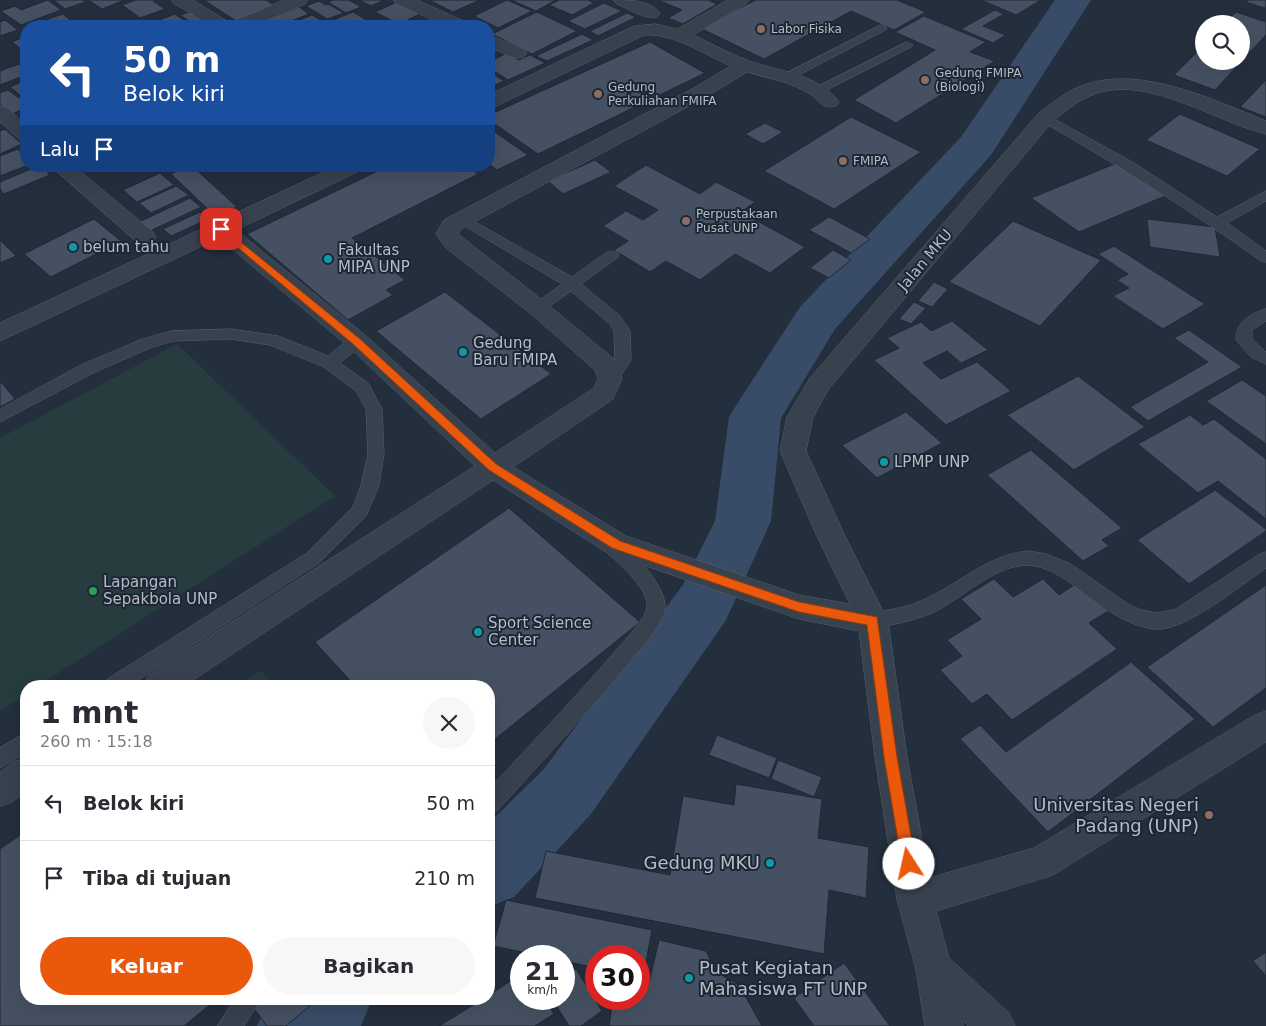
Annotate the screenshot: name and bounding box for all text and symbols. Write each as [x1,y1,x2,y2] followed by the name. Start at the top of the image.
[1195,15,1250,70] map controls
[1195,15,1250,70] button: search
[771,22,842,36] place label: Labor Fisika
[755,23,767,35] marker: Labor Fisika
[40,40,105,105] icon: left
[123,40,220,80] text: 50 m
[935,66,1022,94] place label: Gedung FMIPA (Biologi)
[919,74,931,86] marker: Gedung FMIPA (Biologi)
[608,80,717,108] place label: Gedung Perkuliahan FMIFA
[123,81,225,106] text: Belok kiri
[592,88,604,100] marker: Gedung Perkuliahan FMIFA
[90,135,118,163] icon: arrive
[40,138,80,160] text: Lalu
[853,154,889,168] place label: FMIPA
[837,155,849,167] marker: FMIPA
[696,207,778,235] place label: Perpustakaan Pusat UNP
[200,208,242,250] pin
[207,215,235,243] icon: arrive
[680,215,692,227] marker: Perpustakaan Pusat UNP
[893,226,956,295] street label: Jalan MKU
[83,238,169,256] place label: belum tahu
[67,241,79,253] marker: belum tahu
[338,241,410,276] place label: Fakultas MIPA UNP
[322,253,334,265] marker: Fakultas MIPA UNP
[473,334,558,369] place label: Gedung Baru FMIPA
[457,346,469,358] marker: Gedung Baru FMIPA
[894,453,969,471] place label: LPMP UNP
[878,456,890,468] marker: LPMP UNP
[103,573,217,608] place label: Lapangan Sepakbola UNP
[87,585,99,597] marker: Lapangan Sepakbola UNP
[488,614,591,649] place label: Sport Science Center
[472,626,484,638] marker: Sport Science Center
[40,695,138,730] text: 1 mnt
[423,697,475,749] button: close
[40,732,153,751] text: 260 m · 15:18
[40,789,68,817] icon: left
[83,792,184,814] text: Belok kiri
[426,792,475,814] text: 50 m
[1033,794,1199,836] place label: Universitas Negeri Padang (UNP)
[1203,809,1215,821] marker: Universitas Negeri Padang (UNP)
[882,837,934,889] position arrow
[644,852,760,873] place label: Gedung MKU
[764,857,776,869] marker: Gedung MKU
[40,864,68,892] icon: arrive
[83,867,231,889] text: Tiba di tujuan
[414,867,475,889] text: 210 m
[40,937,253,995] button: Keluar
[263,937,475,995] button: Bagikan
[585,945,650,1010] speed limit sign: 30
[525,957,560,986] text: 21
[699,957,868,999] place label: Pusat Kegiatan Mahasiswa FT UNP
[683,972,695,984] marker: Pusat Kegiatan Mahasiswa FT UNP
[527,983,558,997] text: km/h

